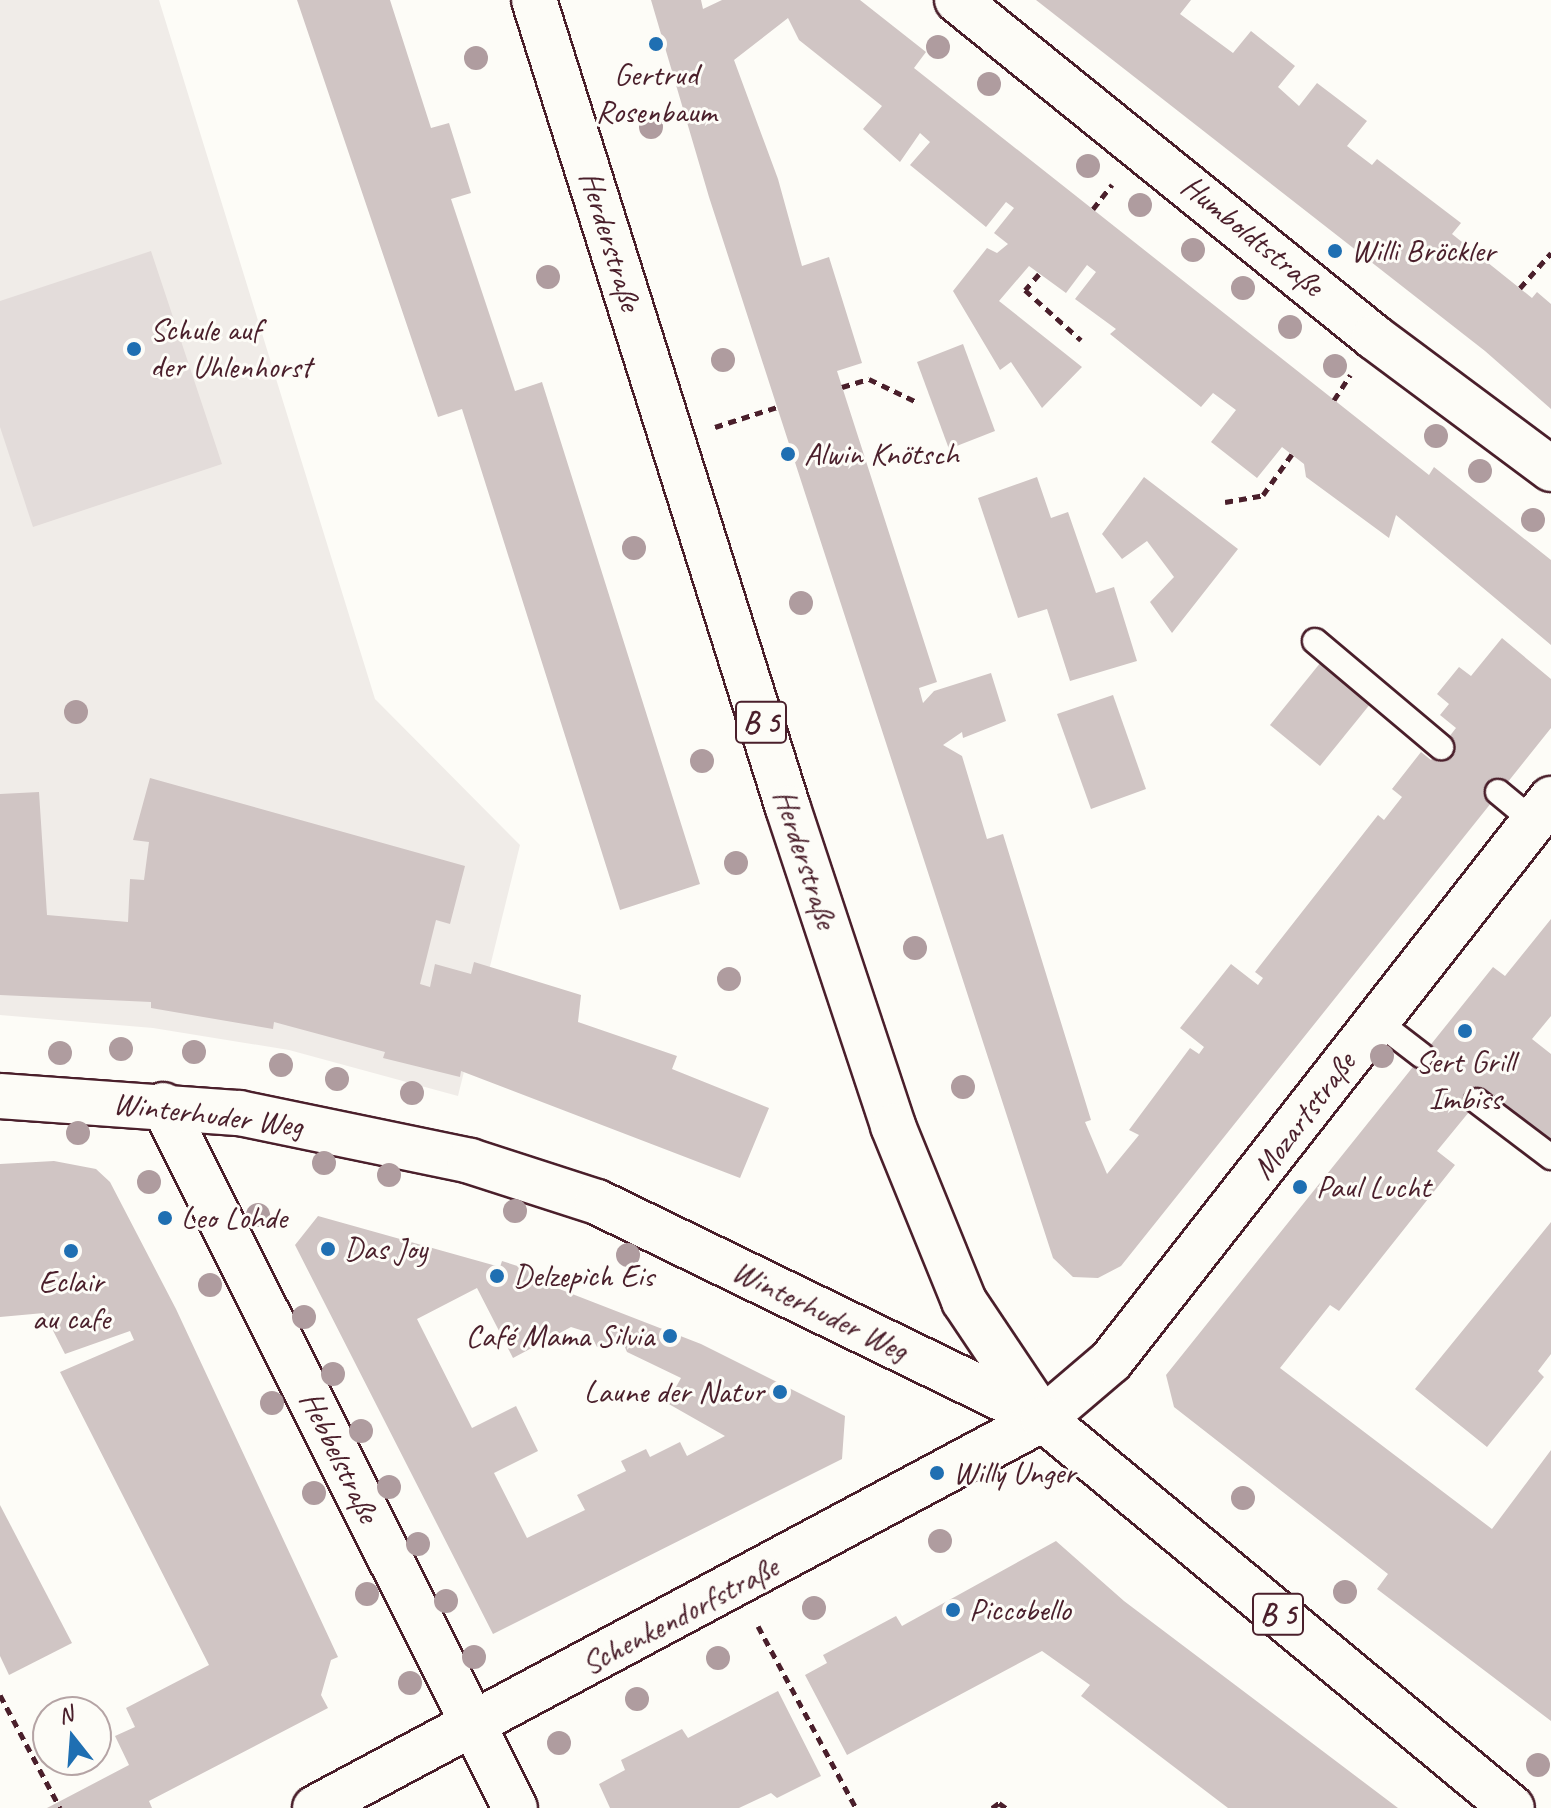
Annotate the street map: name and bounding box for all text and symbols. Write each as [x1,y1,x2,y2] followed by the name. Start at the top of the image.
[647,35,665,53] marker: Gertrud Rosenbaum
[596,57,716,132] place label: Gertrud Rosenbaum
[571,167,649,315] street label: Herderstraße
[1173,167,1331,305] street label: Humboldtstraße
[1351,232,1495,270] place label: Willi Bröckler
[1326,242,1344,260] marker: Willi Bröckler
[150,312,313,387] place label: Schule auf der Uhlenhorst
[125,340,143,358] marker: Schule auf der Uhlenhorst
[804,435,959,473] place label: Alwin Knötsch
[779,445,797,463] marker: Alwin Knötsch
[735,696,787,748] road number: B 5
[765,785,845,933] street label: Herderstraße
[1456,1022,1474,1040] marker: Sert Grill Imbiss
[1415,1044,1515,1119] place label: Sert Grill Imbiss
[1244,1045,1364,1187] street label: Mozartstraße
[111,1084,305,1146] street label: Winterhuder Weg
[1316,1168,1429,1206] place label: Paul Lucht
[1291,1178,1309,1196] marker: Paul Lucht
[181,1199,287,1237] place label: Leo Lohde
[156,1209,174,1227] marker: Leo Lohde
[344,1230,426,1268] place label: Das Joy
[319,1240,337,1258] marker: Das Joy
[62,1242,80,1260] marker: Eclair au cafe
[726,1252,914,1370] street label: Winterhuder Weg
[513,1257,654,1295] place label: Delzepich Eis
[32,1264,110,1339] place label: Eclair au cafe
[488,1267,506,1285] marker: Delzepich Eis
[465,1317,654,1355] place label: Café Mama Silvia
[661,1327,679,1345] marker: Café Mama Silvia
[583,1373,764,1411] place label: Laune der Natur
[771,1383,789,1401] marker: Laune der Natur
[291,1385,387,1529] street label: Hebbelstraße
[953,1454,1076,1492] place label: Willy Unger
[928,1464,946,1482] marker: Willy Unger
[575,1548,785,1684] street label: Schenkendorfstraße
[1252,1588,1304,1640] road number: B 5
[969,1591,1070,1629] place label: Piccobello
[944,1601,962,1619] marker: Piccobello
[32,1696,112,1776] north arrow
[55,1700,76,1730] text: N

